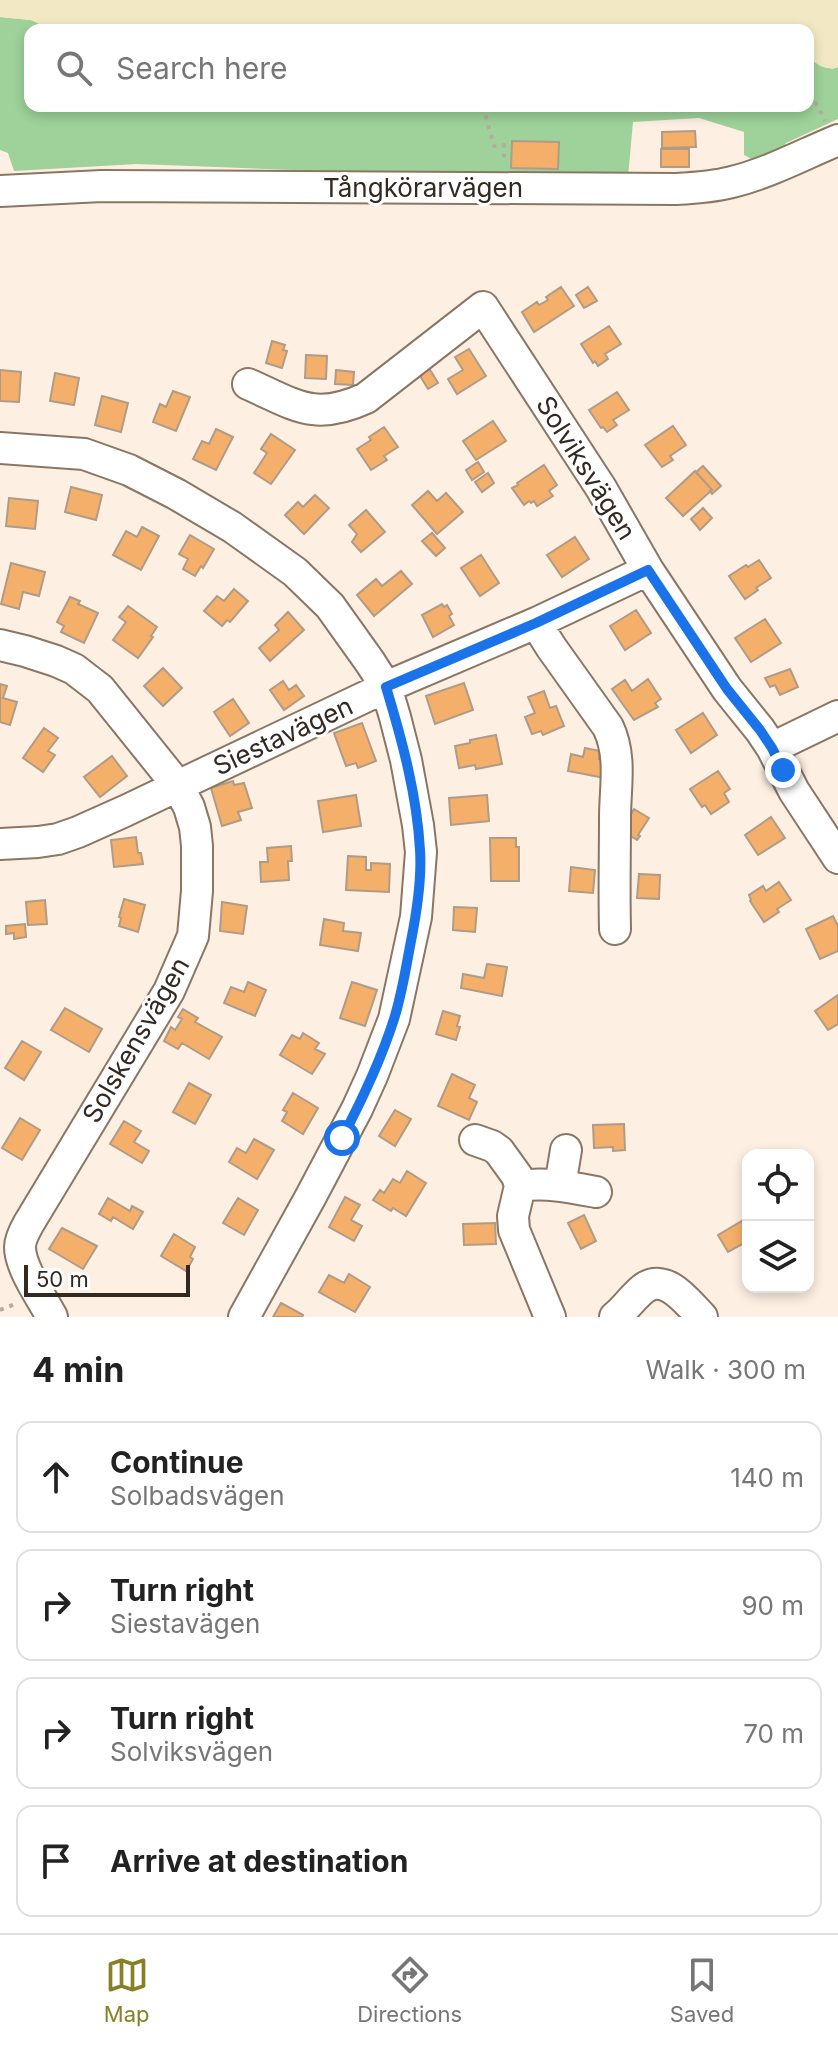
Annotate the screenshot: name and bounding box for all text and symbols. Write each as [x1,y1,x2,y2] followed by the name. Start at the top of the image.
[24,24,814,112] search box
[52,46,96,90] icon: search
[116,50,288,86] text: Search here
[323,172,523,203] street label: Tångkörarvägen
[530,390,643,545] street label: Solviksvägen
[208,690,357,781] street label: Siestavägen
[765,752,801,788] route end
[76,952,195,1128] street label: Solskensvägen
[324,1120,360,1156] route start
[742,1149,814,1293] map controls
[742,1149,814,1221] button: locate
[742,1221,814,1293] button: layers
[24,1261,190,1297] scale bar
[36,1266,89,1292] text: 50 m
[32,1349,124,1390] text: 4 min
[645,1354,806,1385] text: Walk · 300 m
[110,1444,244,1480] text: Continue
[34,1455,78,1499] icon: ahead
[730,1462,804,1493] text: 140 m
[110,1480,285,1511] text: Solbadsvägen
[110,1572,254,1608] text: Turn right
[34,1583,78,1627] icon: right
[741,1590,804,1621] text: 90 m
[110,1608,260,1639] text: Siestavägen
[110,1700,254,1736] text: Turn right
[34,1711,78,1755] icon: right
[743,1718,804,1749] text: 70 m
[110,1736,273,1767] text: Solviksvägen
[34,1839,78,1883] icon: arrive
[110,1843,408,1879] text: Arrive at destination
[104,1953,150,2027] tab: Map
[357,1953,462,2027] tab: Directions
[670,1953,734,2027] tab: Saved

